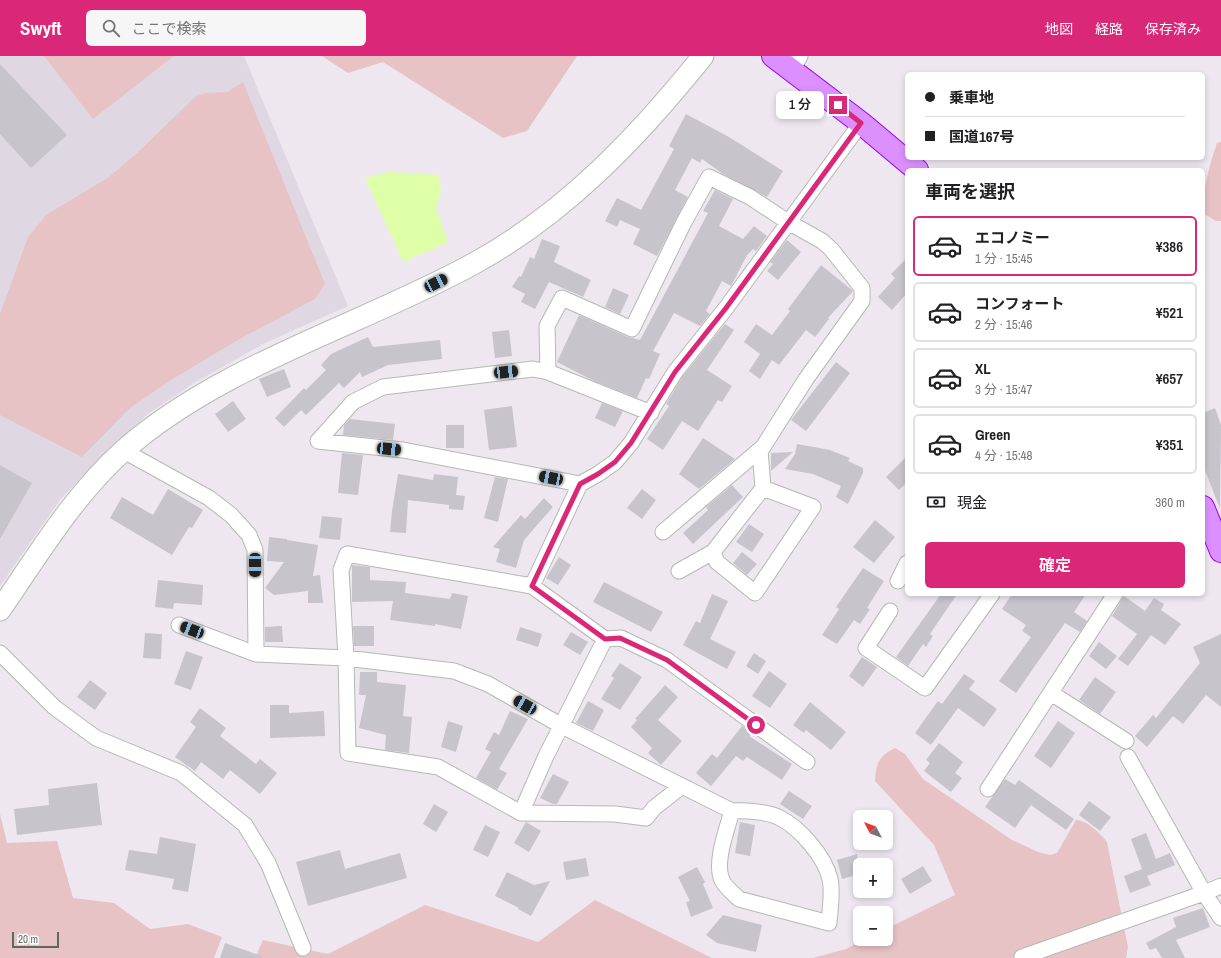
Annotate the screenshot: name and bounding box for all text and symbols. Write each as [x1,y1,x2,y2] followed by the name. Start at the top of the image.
[86,10,366,46] search box
[20,15,62,41] text: Swyft
[100,17,122,39] icon: search
[132,18,207,39] text: ここで検索
[1045,20,1073,38] text: 地図
[1095,20,1123,38] text: 経路
[1145,20,1201,38] text: 保存済み
[949,87,994,108] text: 乗車地
[776,91,824,119] callout: 1 分
[789,96,811,113] text: 1 分
[829,96,847,114] route end
[949,126,1015,147] text: 国道167号
[925,179,1015,204] text: 車両を選択
[975,227,1050,248] text: エコノミー
[927,228,963,264] icon: car
[1156,236,1183,257] text: ¥386
[975,250,1032,267] text: 1 分 · 15:45
[423,272,449,294] car
[975,293,1065,314] text: コンフォート
[927,294,963,330] icon: car
[1156,302,1183,323] text: ¥521
[975,316,1032,333] text: 2 分 · 15:46
[975,358,991,379] text: XL
[927,360,963,396] icon: car
[493,365,519,379] car
[1156,368,1183,389] text: ¥657
[975,381,1032,398] text: 3 分 · 15:47
[975,424,1011,445] text: Green
[927,426,963,462] icon: car
[1156,434,1183,455] text: ¥351
[376,442,402,456] car
[975,447,1032,464] text: 4 分 · 15:48
[538,470,564,486] car
[925,491,947,513] icon: cash
[957,492,987,513] text: 現金
[1155,494,1185,511] text: 360 m
[925,542,1185,588] button: 確定
[249,553,261,577] car
[179,620,205,640] car
[512,694,538,716] car
[747,716,765,734] route start
[853,810,893,850] north arrow
[853,810,893,946] map controls
[853,858,893,898] button: +
[853,906,893,946] button: −
[12,930,59,949] scale bar
[18,932,38,946] text: 20 m

